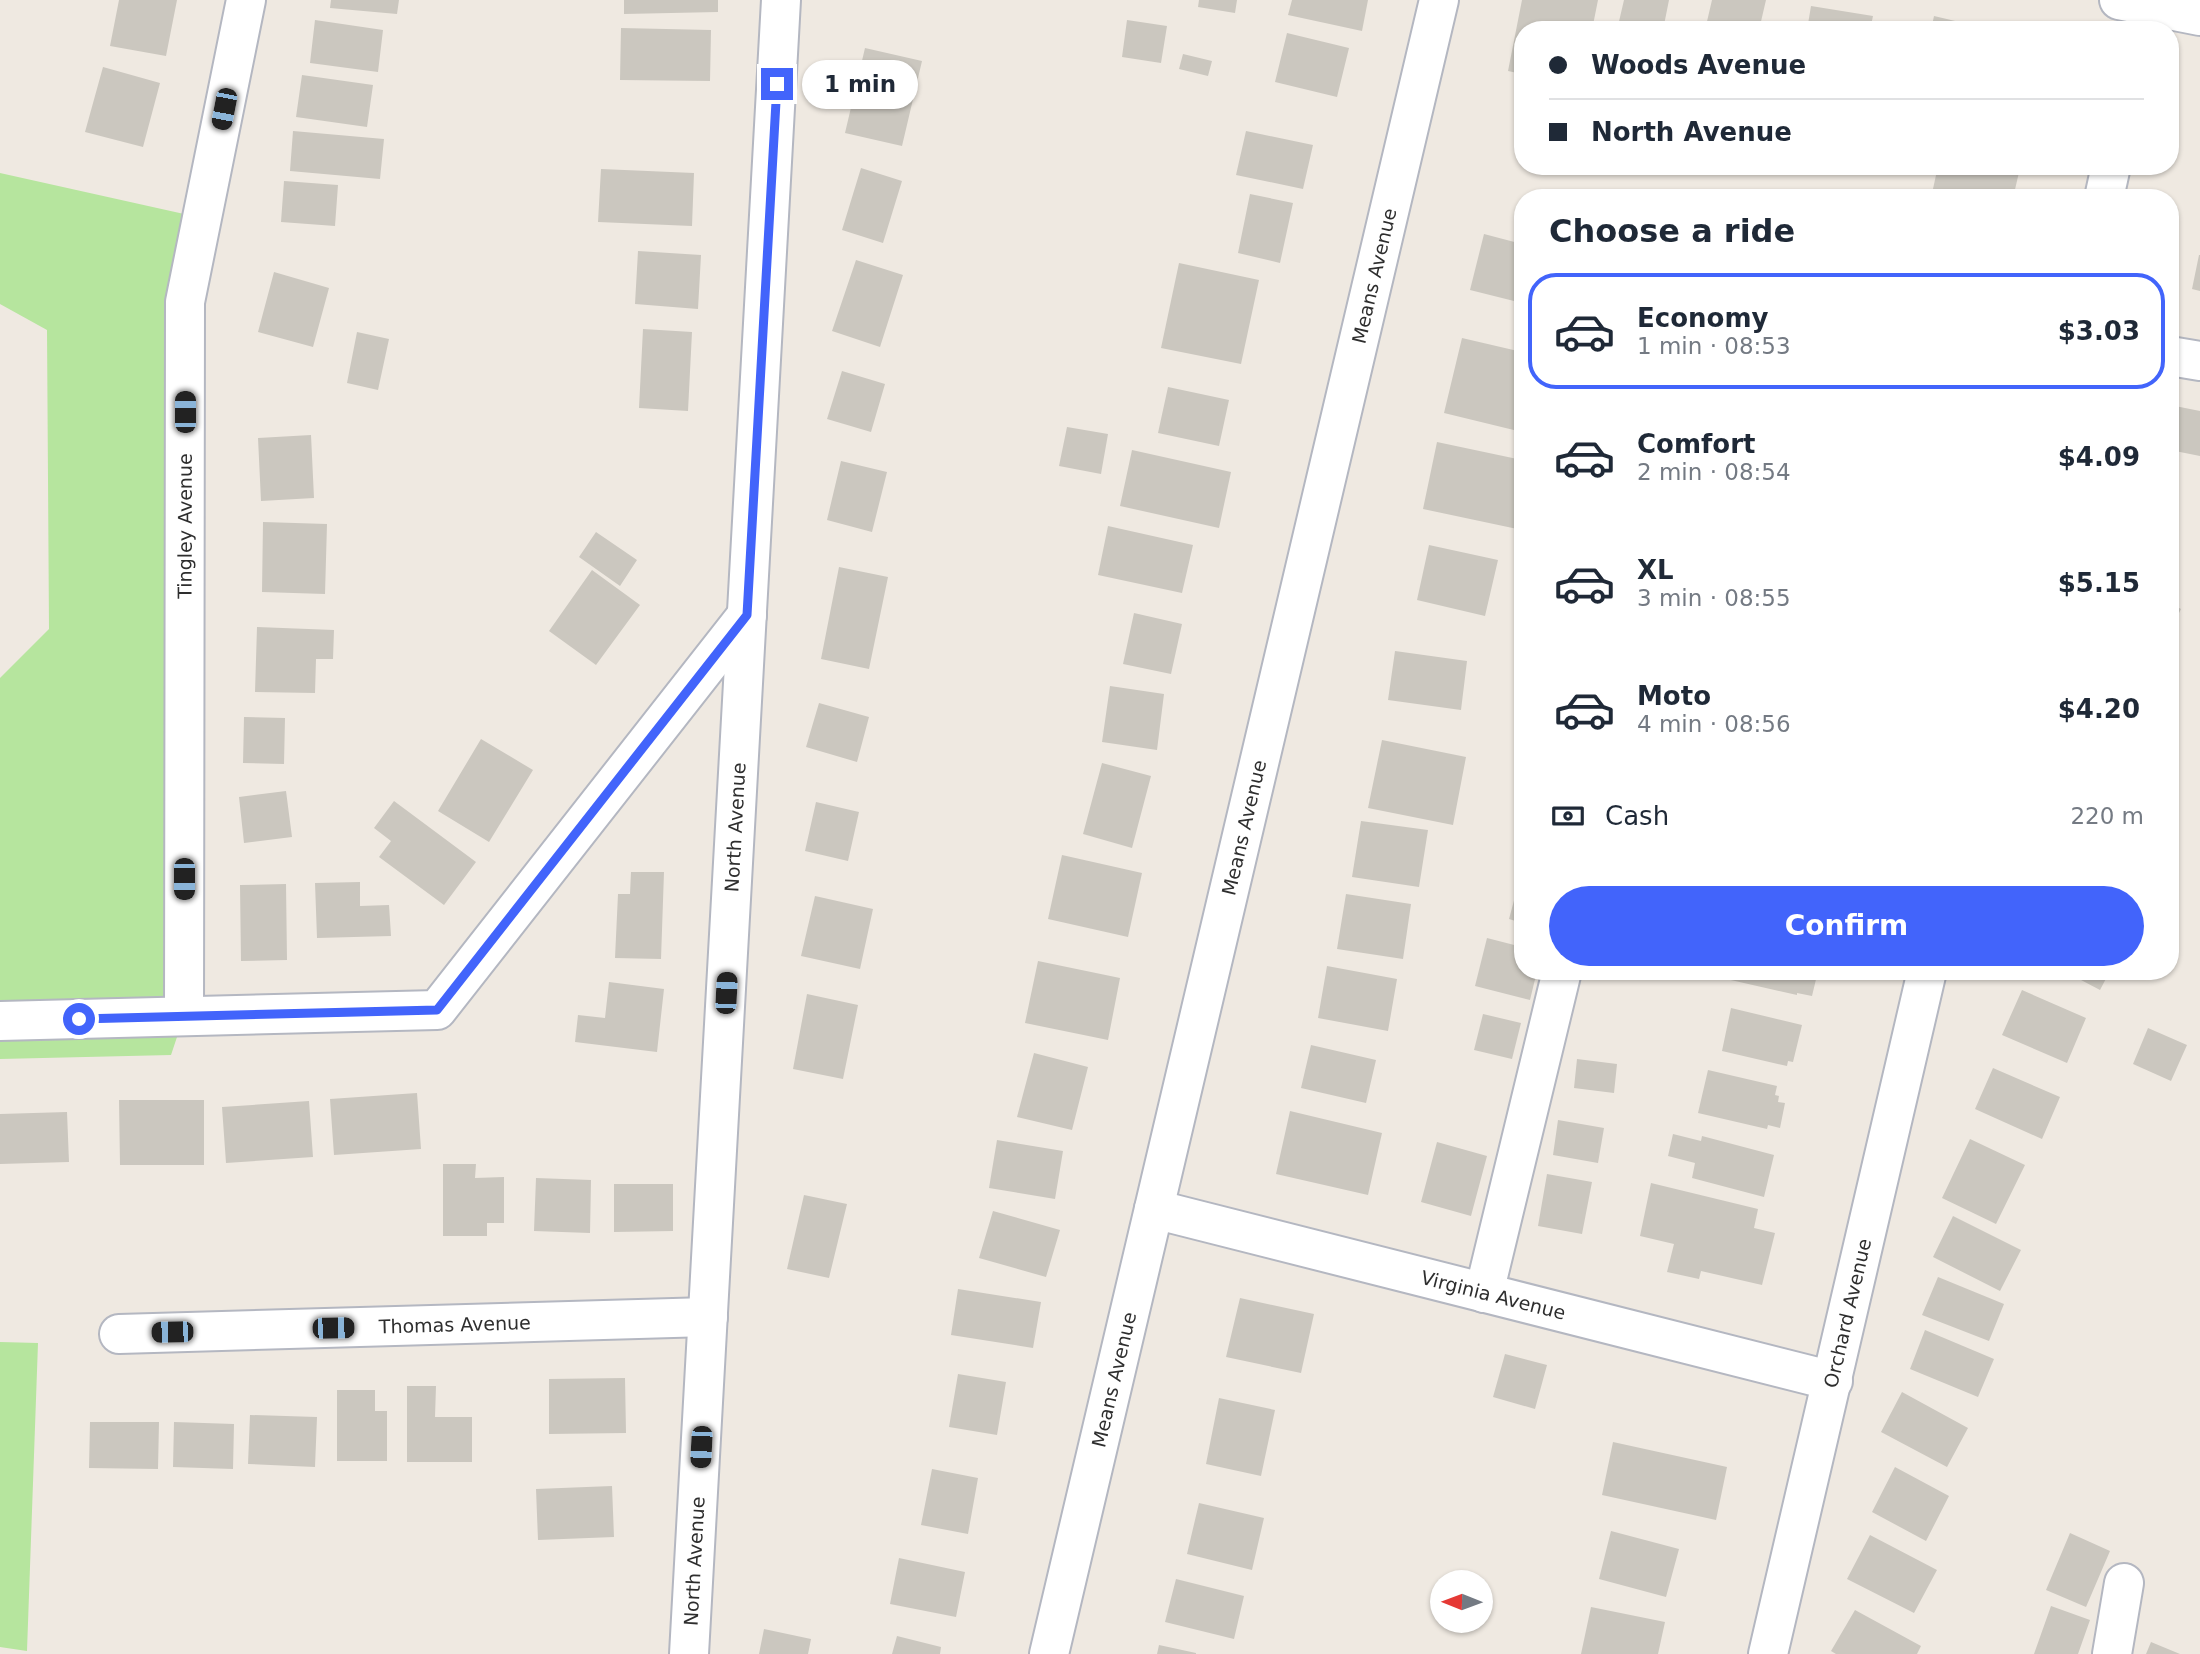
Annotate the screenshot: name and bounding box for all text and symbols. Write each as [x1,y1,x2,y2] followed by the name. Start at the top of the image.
[1591,50,1806,80] text: Woods Avenue
[802,60,917,108] callout: 1 min
[761,68,793,100] route end
[824,71,896,97] text: 1 min
[210,86,239,132] car
[1591,117,1792,147] text: North Avenue
[1347,206,1401,346] street label: Means Avenue
[1549,212,1795,250] text: Choose a ride
[1553,300,1616,363] icon: car
[1637,303,1768,333] text: Economy
[2058,316,2140,346] text: $3.03
[1637,333,1791,359] text: 1 min · 08:53
[175,391,196,433] car
[1553,426,1616,489] icon: car
[1637,429,1755,459] text: Comfort
[2058,442,2140,472] text: $4.09
[174,453,196,600] street label: Tingley Avenue
[1637,459,1791,485] text: 2 min · 08:54
[1553,552,1616,615] icon: car
[1637,555,1674,585] text: XL
[2058,568,2140,598] text: $5.15
[1637,585,1791,611] text: 3 min · 08:55
[1553,678,1616,741] icon: car
[1637,681,1711,711] text: Moto
[2058,694,2140,724] text: $4.20
[1637,711,1791,737] text: 4 min · 08:56
[1217,758,1270,898] street label: Means Avenue
[720,762,750,893] street label: North Avenue
[1549,797,1587,835] icon: cash
[1605,801,1669,831] text: Cash
[2070,803,2144,829] text: 220 m
[174,858,195,900] car
[1549,886,2144,966] button: Confirm
[715,971,738,1015] car
[63,1003,95,1035] route start
[1819,1236,1875,1390] street label: Orchard Avenue
[1419,1266,1568,1324] street label: Virginia Avenue
[1087,1310,1140,1449] street label: Means Avenue
[378,1311,531,1338] street label: Thomas Avenue
[312,1317,355,1339] car
[151,1321,194,1343] car
[690,1425,713,1469] car
[680,1496,709,1627] street label: North Avenue
[1430,1570,1493,1633] north arrow
[1430,1570,1493,1633] map controls

